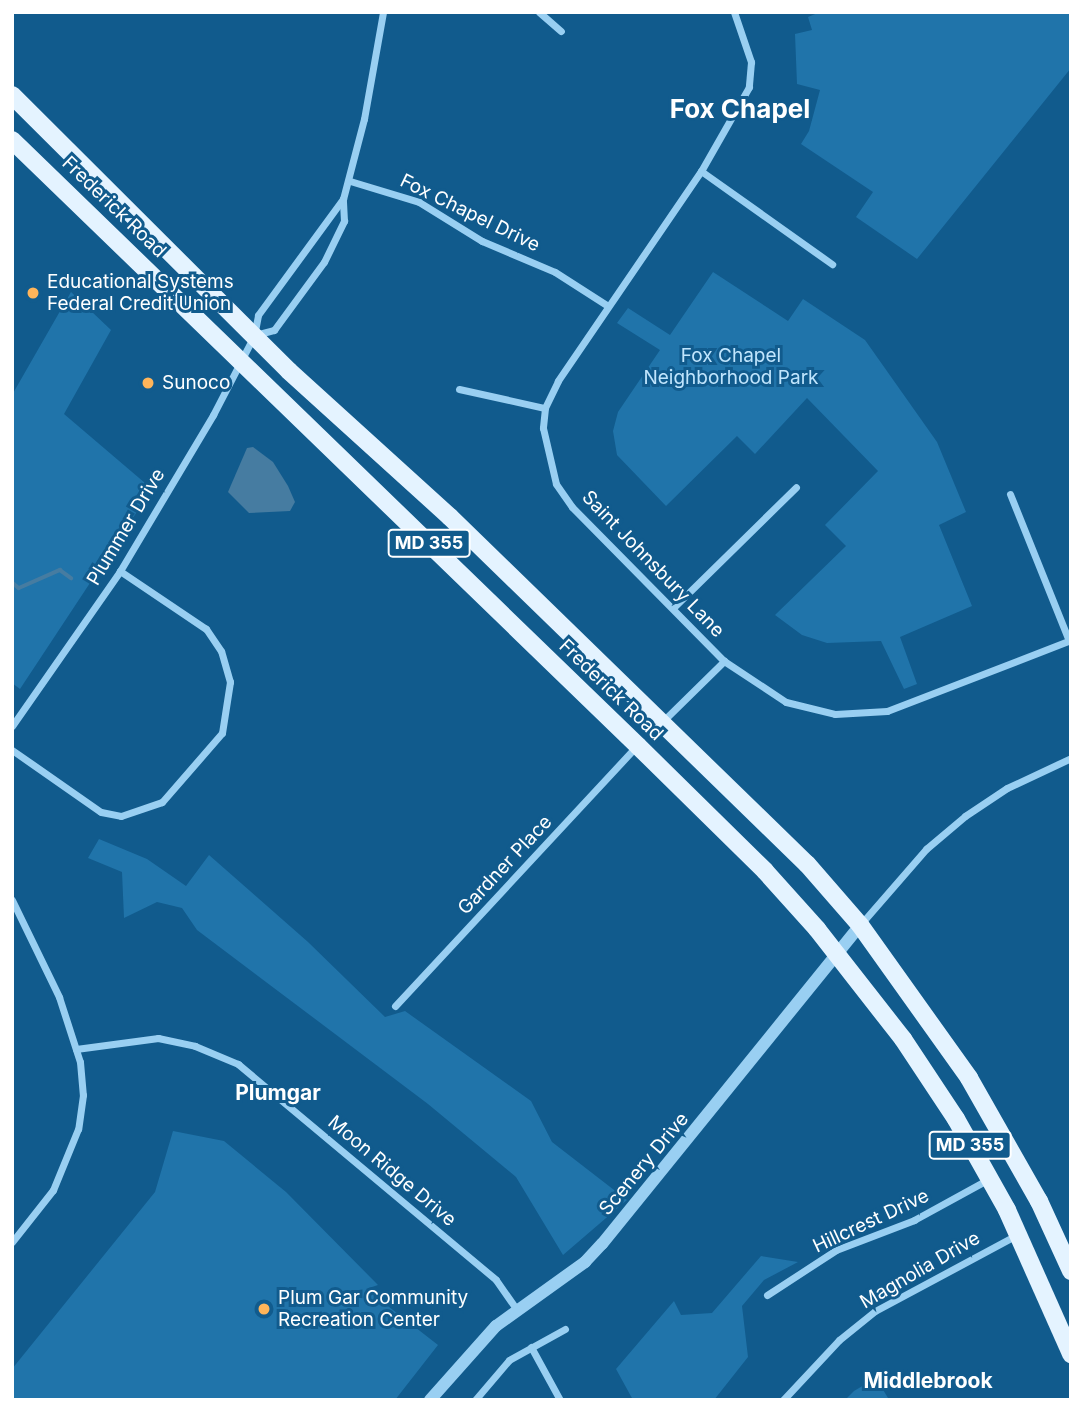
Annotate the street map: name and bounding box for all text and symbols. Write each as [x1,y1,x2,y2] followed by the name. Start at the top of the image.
[670,93,810,125] district label: Fox Chapel
[57,152,171,262] street label: Frederick Road
[396,169,544,257] street label: Fox Chapel Drive
[47,271,234,315] place label: Educational Systems Federal Credit Union
[25,285,41,301] marker: Educational Systems Federal Credit Union
[643,345,819,389] park label: Fox Chapel Neighborhood Park
[162,372,230,394] place label: Sunoco
[140,375,156,391] marker: Sunoco
[82,465,170,589] street label: Plummer Drive
[577,486,729,642] street label: Saint Johnsbury Lane
[387,528,471,558] road number: MD 355
[554,635,668,745] street label: Frederick Road
[453,811,557,919] street label: Gardner Place
[235,1080,321,1106] district label: Plumgar
[594,1108,694,1220] street label: Scenery Drive
[323,1111,461,1231] street label: Moon Ridge Drive
[928,1130,1012,1160] road number: MD 355
[809,1184,933,1258] street label: Hillcrest Drive
[856,1227,984,1313] street label: Magnolia Drive
[278,1287,468,1331] place label: Plum Gar Community Recreation Center
[256,1301,272,1317] marker: Plum Gar Community Recreation Center
[863,1368,993,1394] district label: Middlebrook

